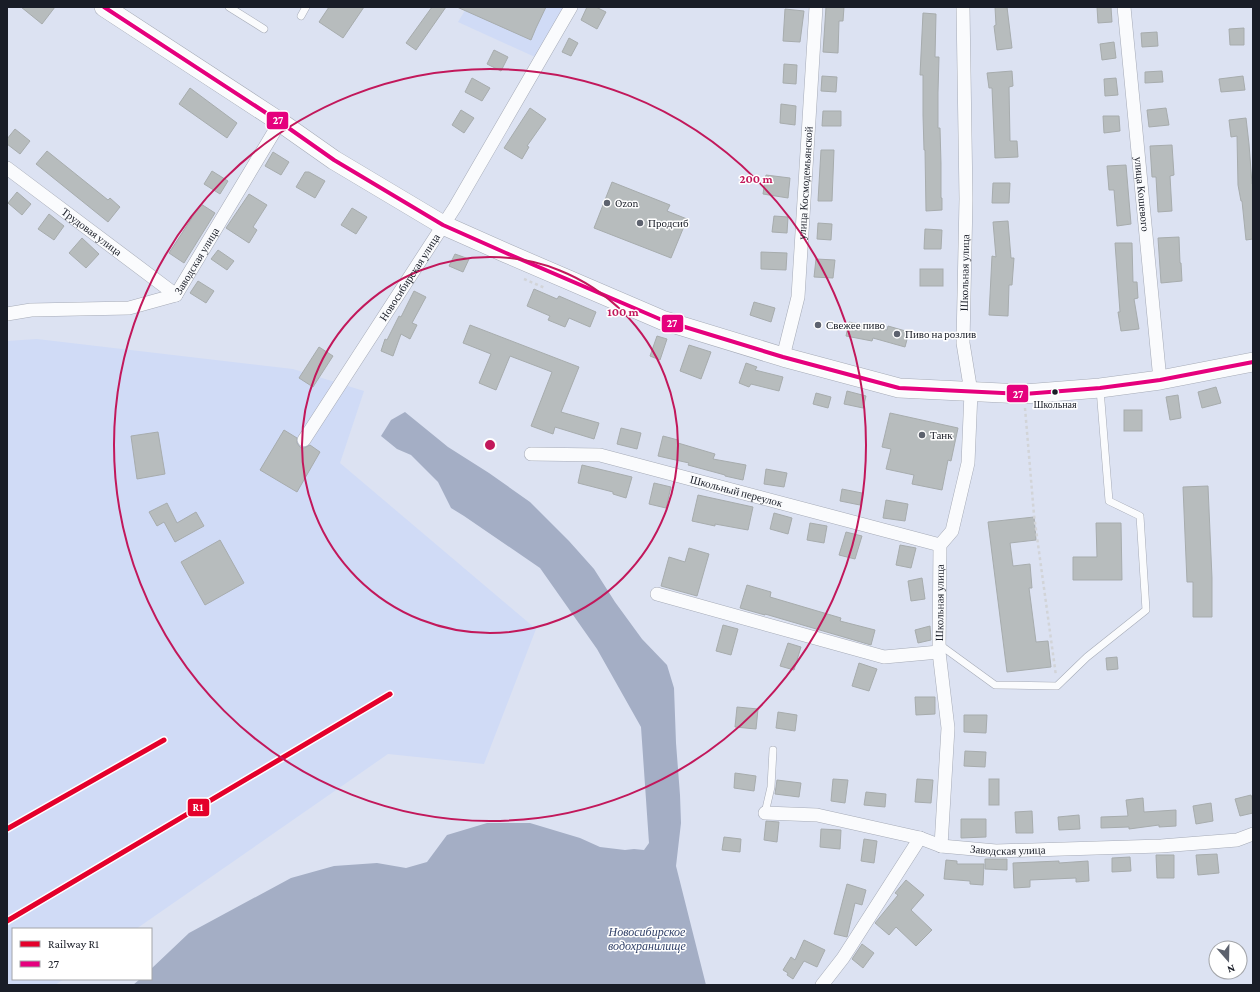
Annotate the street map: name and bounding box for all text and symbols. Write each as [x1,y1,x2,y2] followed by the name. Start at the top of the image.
[266,111,289,130] line badge: 27
[273,114,283,126] text: 27
[796,126,815,240] street label: улица Космодемьянской
[1132,156,1152,233] street label: улица Кошевого
[739,172,773,186] text: 200 m
[615,197,638,209] place label: Ozon
[602,198,612,208] marker: Ozon
[59,205,124,258] street label: Трудовая улица
[648,217,689,229] place label: Продсиб
[635,218,645,228] marker: Продсиб
[172,225,221,296] street label: Заводская улица
[377,231,442,323] street label: Новосибирская улица
[958,234,971,311] street label: Школьная улица
[607,305,640,319] text: 100 m
[661,314,684,333] line badge: 27
[667,317,677,329] text: 27
[826,319,886,331] place label: Свежее пиво
[813,320,823,330] marker: Свежее пиво
[905,328,976,340] place label: Пиво на розлив
[892,329,902,339] marker: Пиво на розлив
[1006,384,1029,403] line badge: 27
[1050,387,1060,397] marker: Школьная
[1013,388,1023,400] text: 27
[1033,399,1077,410] place label: Школьная
[930,429,953,441] place label: Танк
[917,430,927,440] marker: Танк
[483,438,497,452] centre of rings
[689,473,785,509] street label: Школьный переулок
[933,564,946,641] street label: Школьная улица
[187,798,210,817] line badge: R1
[193,801,203,813] text: R1
[969,843,1046,857] street label: Заводская улица
[608,925,687,953] water label: Новосибирское водохранилище
[12,928,152,980] legend
[48,937,99,951] text: Railway R1
[1208,940,1248,980] north arrow
[48,957,60,971] text: 27
[1225,962,1237,976] text: N

